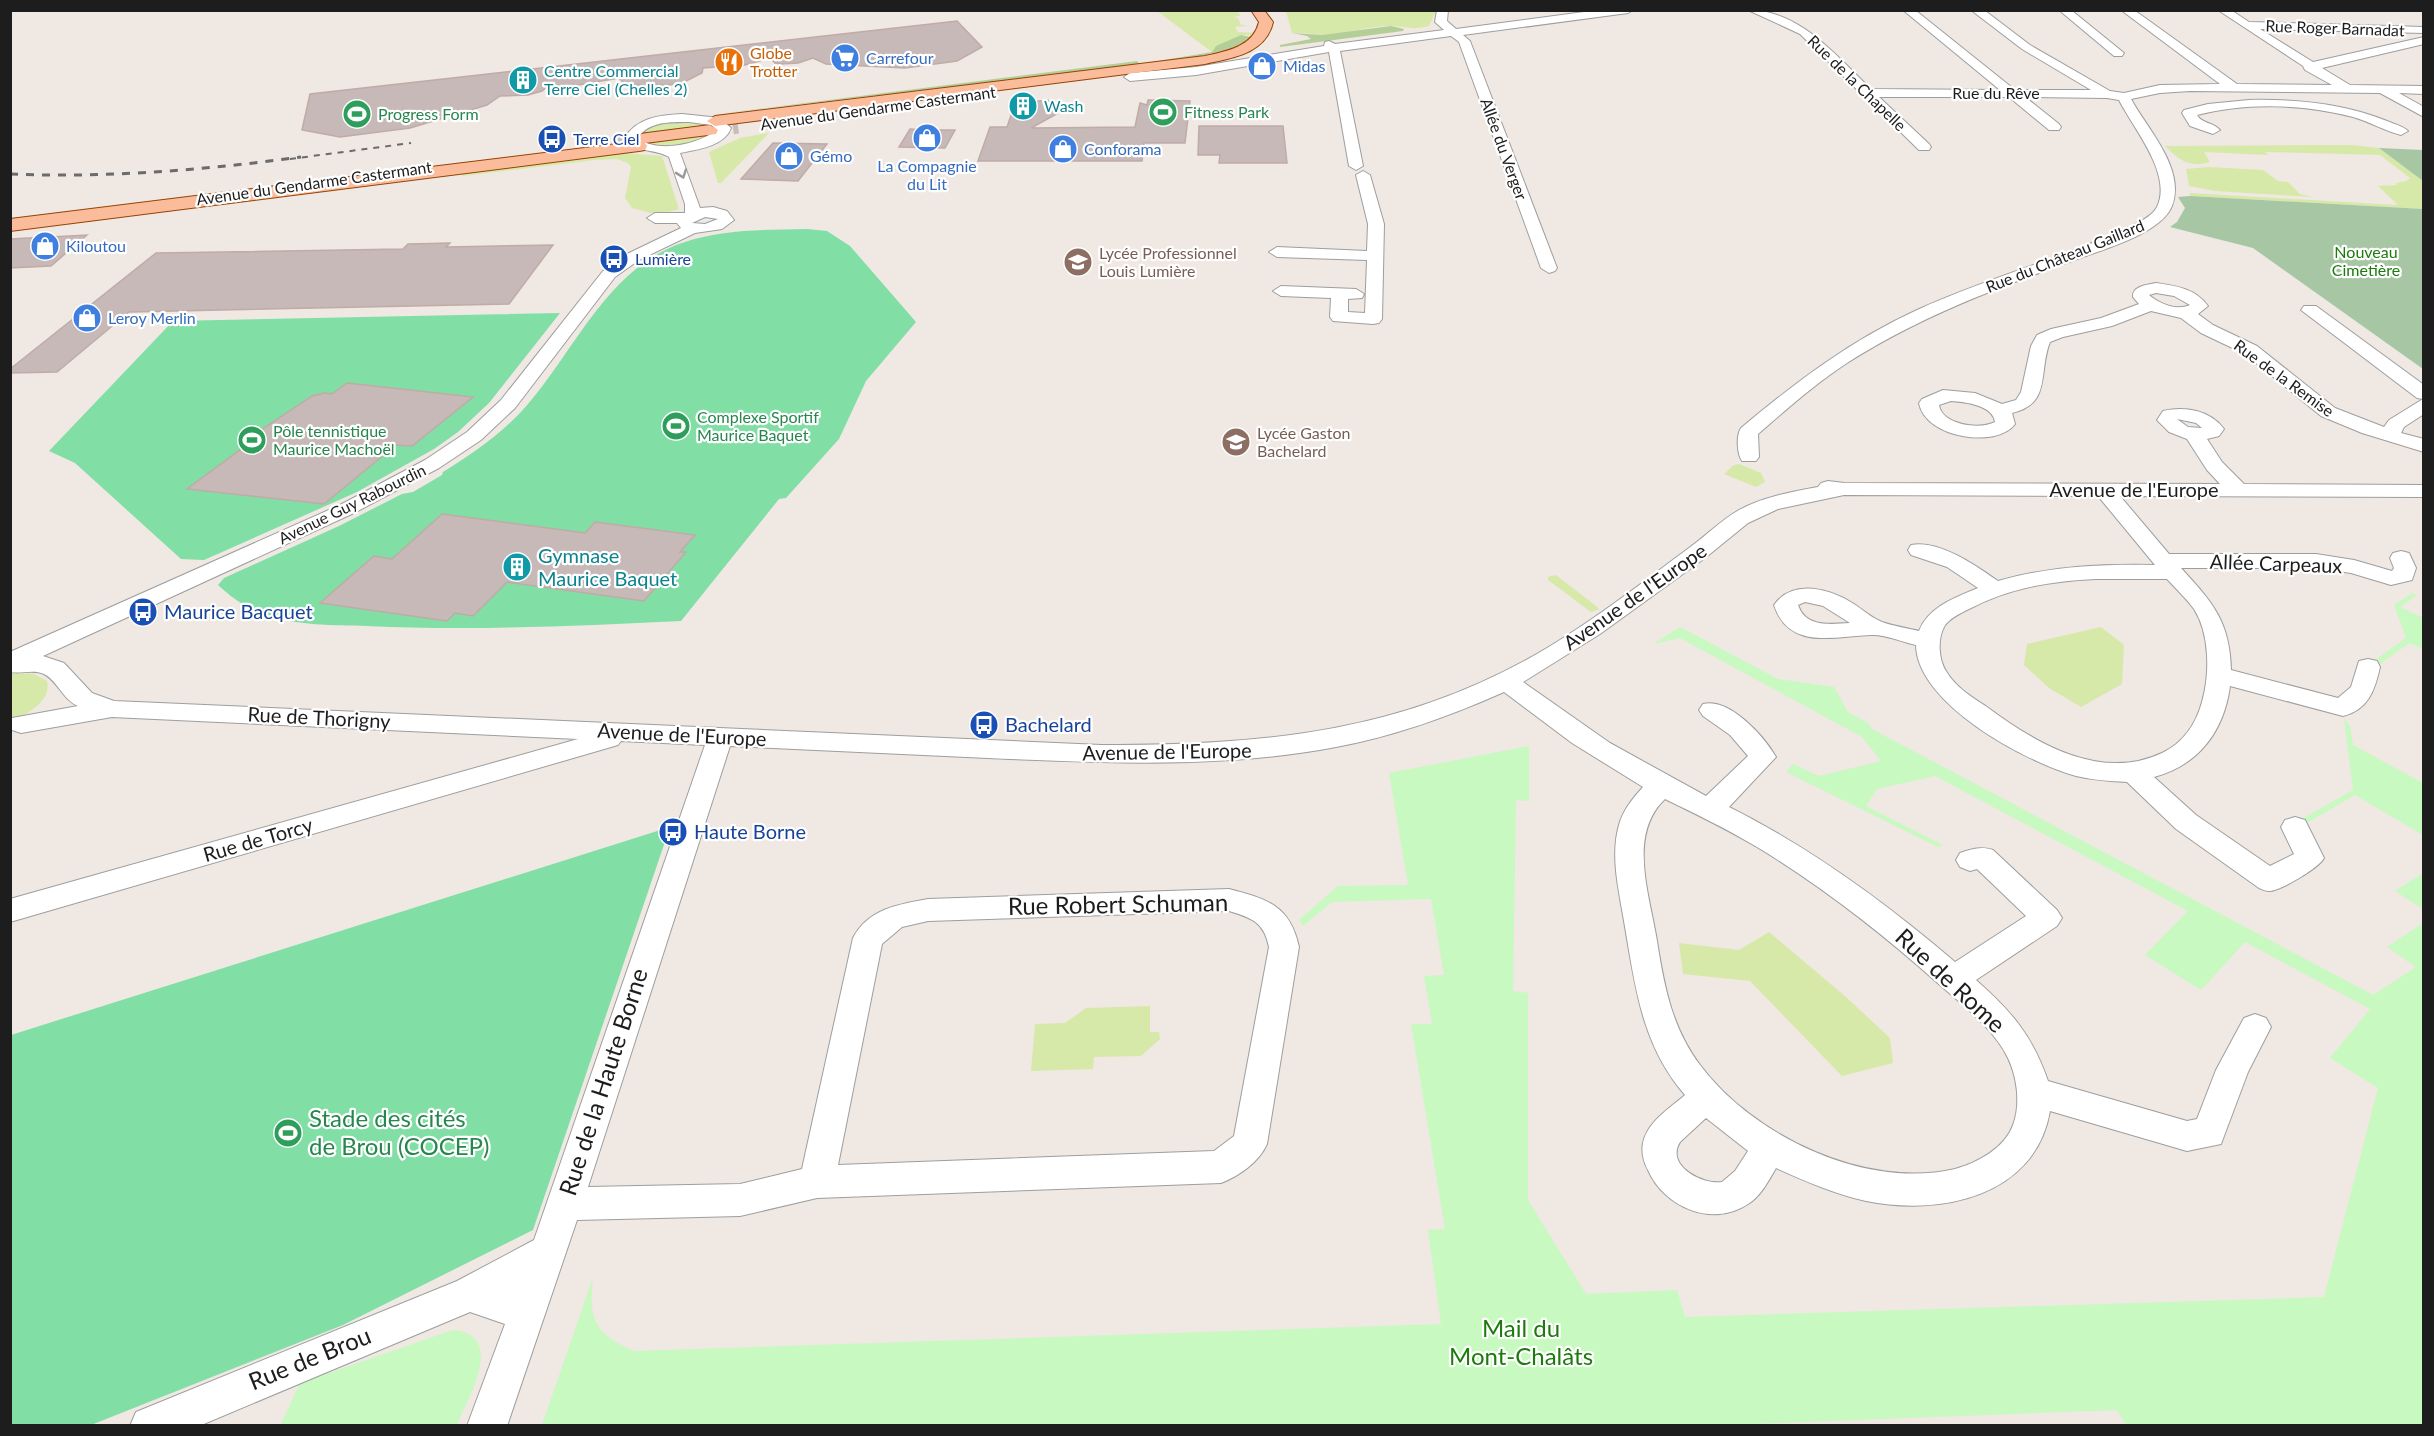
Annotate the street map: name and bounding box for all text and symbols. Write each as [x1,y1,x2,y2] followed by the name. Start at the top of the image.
[2265,16,2405,39] street label: Rue Roger Barnadat
[1804,31,1911,134] street label: Rue de la Chapelle
[829,42,861,74] supermarket icon: Carrefour
[750,43,797,80] place label: Globe Trotter
[713,46,745,78] restaurant icon: Globe Trotter
[866,48,934,67] place label: Carrefour
[1246,50,1278,82] shop icon: Midas
[1283,56,1325,75] place label: Midas
[544,61,687,98] place label: Centre Commercial Terre Ciel (Chelles 2)
[507,64,539,96] building icon: Centre Commercial Terre Ciel (Chelles 2)
[759,82,997,133] street label: Avenue du Gendarme Castermant
[1952,83,2040,102] street label: Rue du Rêve
[1007,90,1039,122] building icon: Wash
[1477,95,1532,202] street label: Allée du Verger
[1044,96,1083,115] place label: Wash
[1147,96,1179,128] sports icon: Fitness Park
[341,98,373,130] sports icon: Progress Form
[1184,102,1270,121] place label: Fitness Park
[378,104,479,123] place label: Progress Form
[911,122,943,154] shop icon: La Compagnie du Lit
[536,123,568,155] bus stop icon: Terre Ciel
[573,129,640,148] place label: Terre Ciel
[1047,133,1079,165] shop icon: Conforama
[1084,139,1162,158] place label: Conforama
[773,140,805,172] shop icon: Gémo
[810,146,852,165] place label: Gémo
[877,156,977,193] place label: La Compagnie du Lit
[195,157,433,208] street label: Avenue du Gendarme Castermant
[674,168,687,179] one-way arrow
[1983,215,2147,296] street label: Rue du Château Gaillard
[29,230,61,262] shop icon: Kiloutou
[66,236,126,255] place label: Kiloutou
[2332,242,2400,279] park label: Nouveau Cimetière
[598,243,630,275] bus stop icon: Lumière
[1099,243,1237,280] place label: Lycée Professionnel Louis Lumière
[1062,246,1094,278] school or university icon: Lycée Professionnel Louis Lumière
[635,249,691,268] place label: Lumière
[71,302,103,334] shop icon: Leroy Merlin
[108,308,196,327] place label: Leroy Merlin
[2231,335,2338,420] street label: Rue de la Remise
[697,407,819,444] place label: Complexe Sportif Maurice Baquet
[660,410,692,442] sports icon: Complexe Sportif Maurice Baquet
[273,421,395,458] place label: Pôle tennistique Maurice Machoël
[1257,423,1350,460] place label: Lycée Gaston Bachelard
[236,424,268,456] sports icon: Pôle tennistique Maurice Machoël
[1220,426,1252,458] school or university icon: Lycée Gaston Bachelard
[275,460,429,547] street label: Avenue Guy Rabourdin
[2049,477,2219,501] street label: Avenue de l'Europe
[1558,538,1711,655] street label: Avenue de l'Europe
[538,543,677,590] place label: Gymnase Maurice Baquet
[2209,549,2343,577] street label: Allée Carpeaux
[501,551,533,583] building icon: Gymnase Maurice Baquet
[127,596,159,628] bus stop icon: Maurice Bacquet
[164,599,313,623] place label: Maurice Bacquet
[247,701,392,733] street label: Rue de Thorigny
[968,709,1000,741] bus stop icon: Bachelard
[1005,712,1092,736] place label: Bachelard
[597,718,767,750] street label: Avenue de l'Europe
[1082,738,1252,764] street label: Avenue de l'Europe
[200,812,316,866] street label: Rue de Torcy
[657,816,689,848] bus stop icon: Haute Borne
[694,819,806,843] place label: Haute Borne
[1008,887,1228,920] street label: Rue Robert Schuman
[1890,922,2012,1038] street label: Rue de Rome
[552,964,653,1199] street label: Rue de la Haute Borne
[309,1103,489,1160] place label: Stade des cités de Brou (COCEP)
[272,1117,304,1149] sports icon: Stade des cités de Brou (COCEP)
[1449,1313,1593,1370] park label: Mail du Mont-Chalâts
[244,1320,375,1395] street label: Rue de Brou

